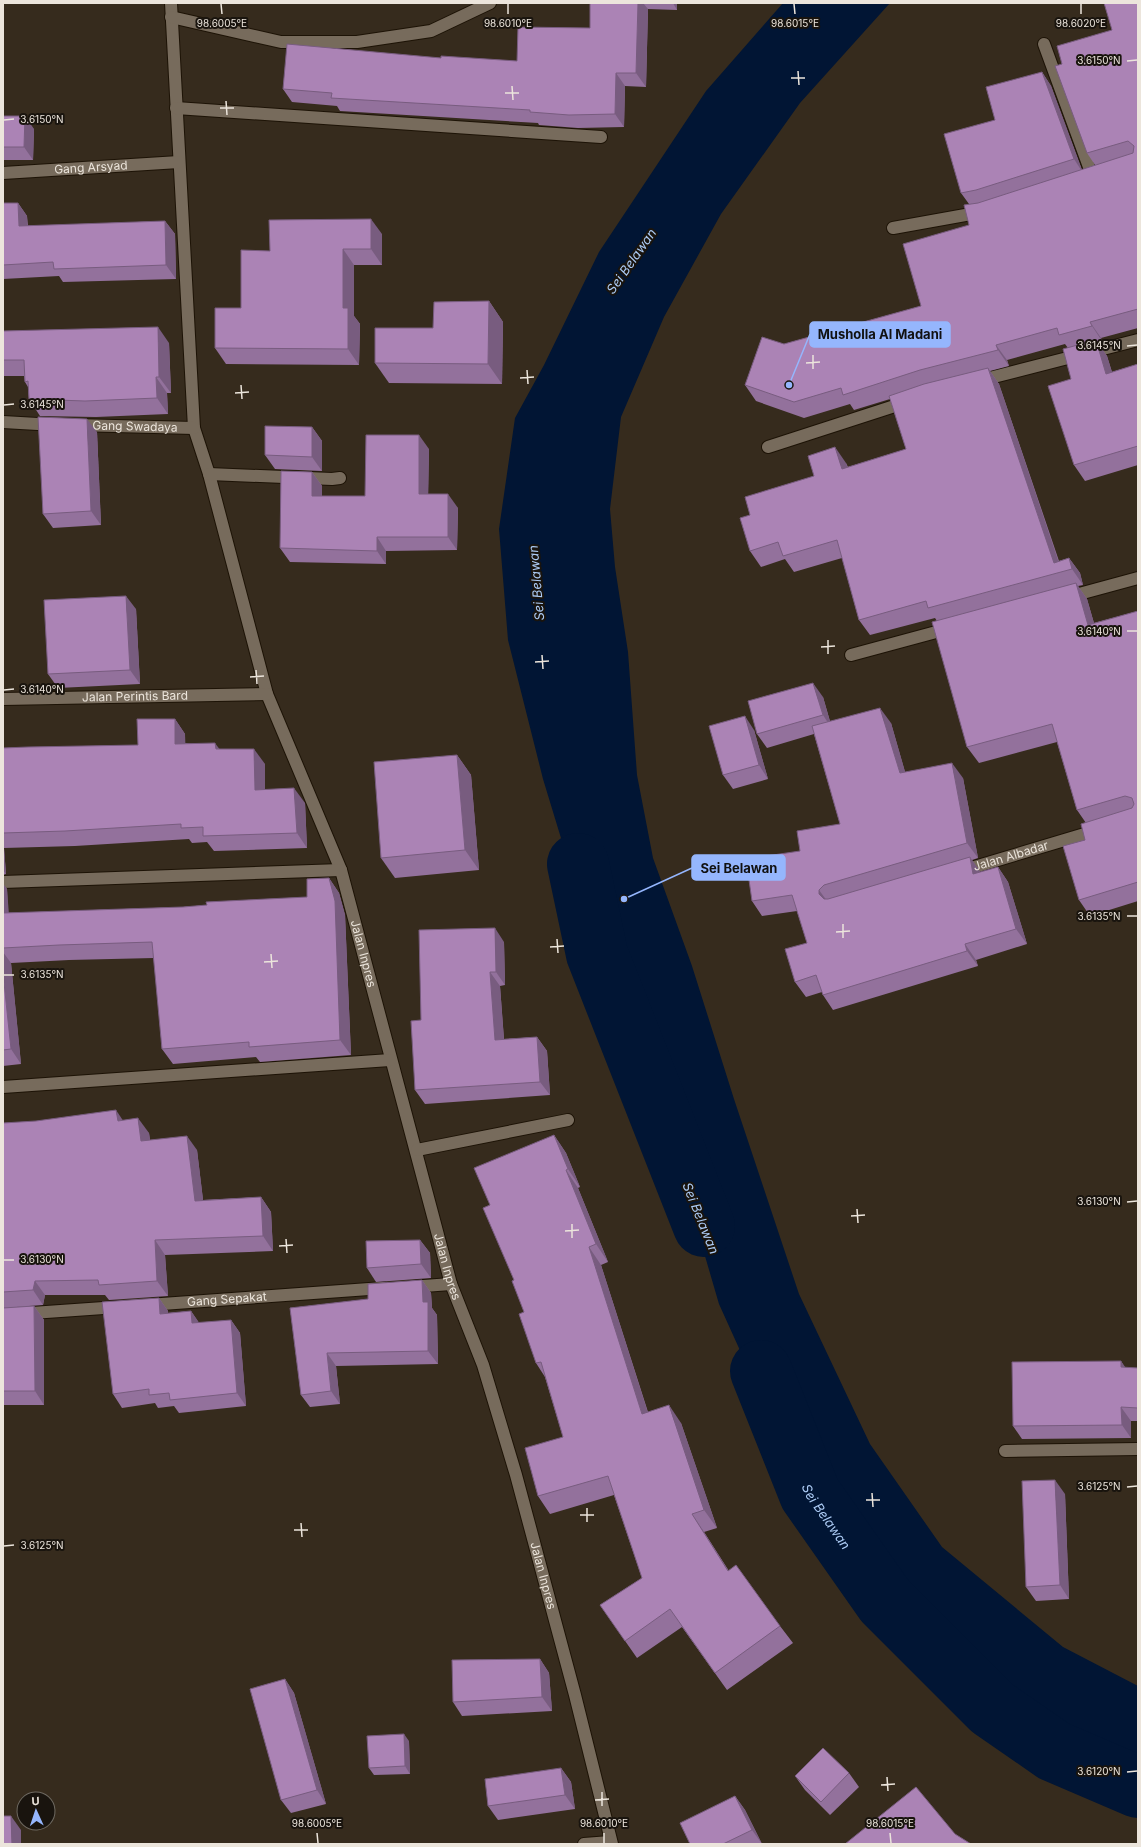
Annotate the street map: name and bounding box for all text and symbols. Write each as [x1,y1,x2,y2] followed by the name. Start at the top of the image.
[197,17,247,29] text: 98.6005°E
[484,17,532,29] text: 98.6010°E
[771,17,819,29] text: 98.6015°E
[1056,17,1106,29] text: 98.6020°E
[1077,54,1121,66] text: 3.6150°N
[20,113,64,125] text: 3.6150°N
[54,157,128,177] street label: Gang Arsyad
[603,225,659,297] water label: Sei Belawan
[810,322,950,347] callout: Musholla Al Madani
[818,326,942,342] text: Musholla Al Madani
[1077,339,1121,351] text: 3.6145°N
[20,398,64,410] text: 3.6145°N
[92,417,178,435] street label: Gang Swadaya
[525,544,547,621] water label: Sei Belawan
[1077,625,1121,637] text: 3.6140°N
[20,683,64,695] text: 3.6140°N
[82,687,188,705] street label: Jalan Perintis Bard
[971,837,1051,874] street label: Jalan Albadar
[692,855,785,880] callout: Sei Belawan
[701,860,777,876] text: Sei Belawan
[1077,910,1121,922] text: 3.6135°N
[348,918,380,989] street label: Jalan Inpres
[20,968,64,980] text: 3.6135°N
[679,1180,723,1256] water label: Sei Belawan
[1077,1195,1121,1207] text: 3.6130°N
[431,1231,465,1302] street label: Jalan Inpres
[20,1253,64,1265] text: 3.6130°N
[186,1288,267,1309] street label: Gang Sepakat
[1077,1480,1121,1492] text: 3.6125°N
[799,1481,854,1553] water label: Sei Belawan
[20,1539,64,1551] text: 3.6125°N
[527,1540,560,1611] street label: Jalan Inpres
[1077,1765,1121,1777] text: 3.6120°N
[16,1791,56,1831] north arrow
[31,1794,40,1808] text: U
[292,1817,342,1829] text: 98.6005°E
[580,1817,628,1829] text: 98.6010°E
[866,1817,914,1829] text: 98.6015°E

